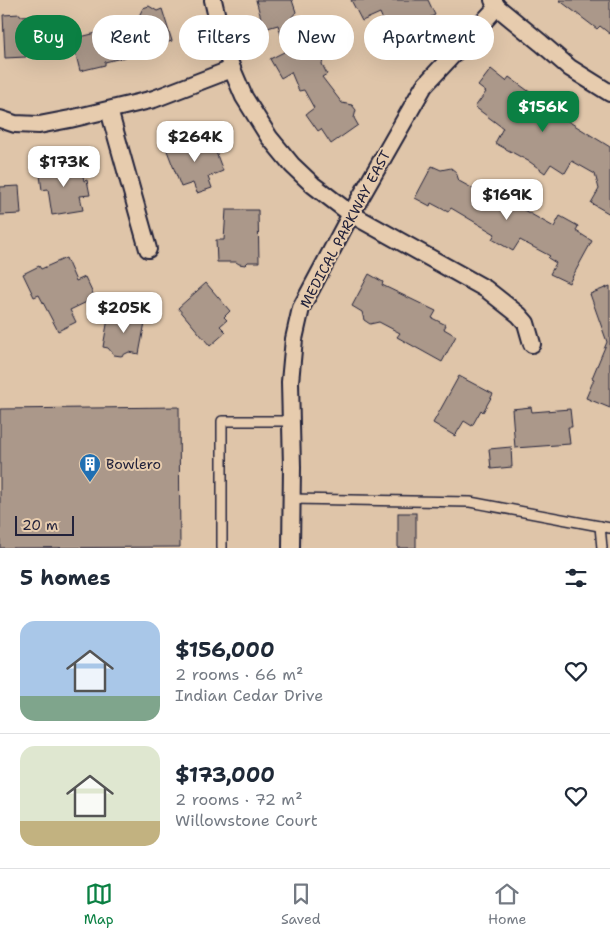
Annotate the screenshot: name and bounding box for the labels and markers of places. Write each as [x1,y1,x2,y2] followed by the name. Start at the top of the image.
[508,90,578,133] pin: $156K
[160,120,230,163] pin: $264K
[29,146,99,188] pin: $173K
[472,178,542,221] pin: $169K
[89,292,159,334] pin: $205K
[78,452,102,483] building icon: Bowlero
[106,455,161,473] place label: Bowlero

